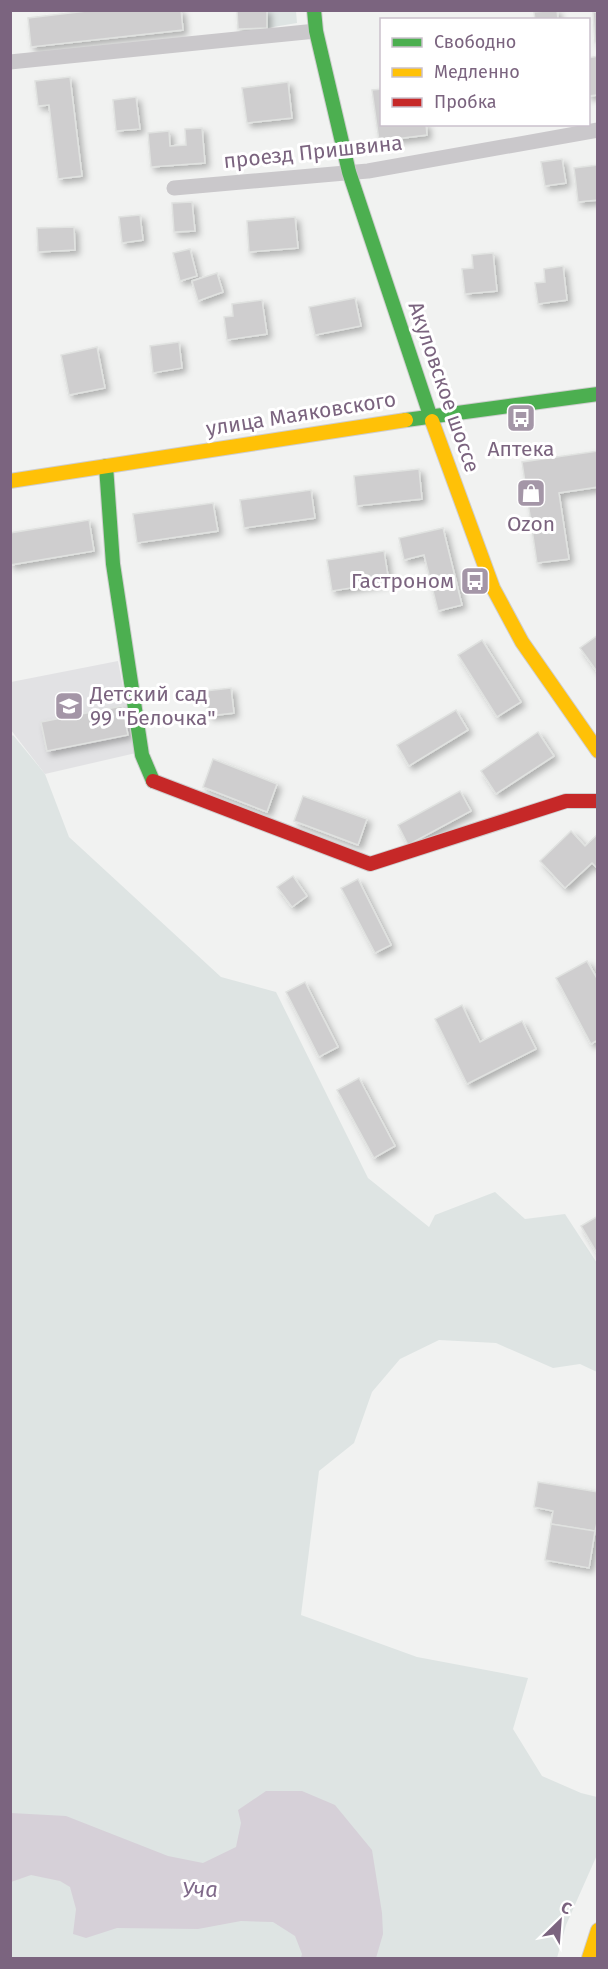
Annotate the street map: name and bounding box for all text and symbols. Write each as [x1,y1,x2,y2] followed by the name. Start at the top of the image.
[380,18,590,126] legend
[434,31,516,53] text: Свободно
[434,61,520,83] text: Медленно
[434,91,497,113] text: Пробка
[222,130,404,174] street label: проезд Пришвина
[403,298,485,476] street label: Акуловское шоссе
[204,386,398,442] street label: улица Маяковского
[505,402,537,434] bus stop icon: Аптека
[488,436,554,462] place label: Аптека
[515,477,547,509] shop icon: Ozon
[507,511,555,537] place label: Ozon
[459,565,491,597] bus stop icon: Гастроном
[351,568,454,594] place label: Гастроном
[89,681,216,731] place label: Детский сад 99 "Белочка"
[53,690,85,722] school or university icon: Детский сад 99 "Белочка"
[182,1876,218,1903] water label: Уча
[530,1891,590,1951] north arrow
[558,1897,575,1919] text: С

